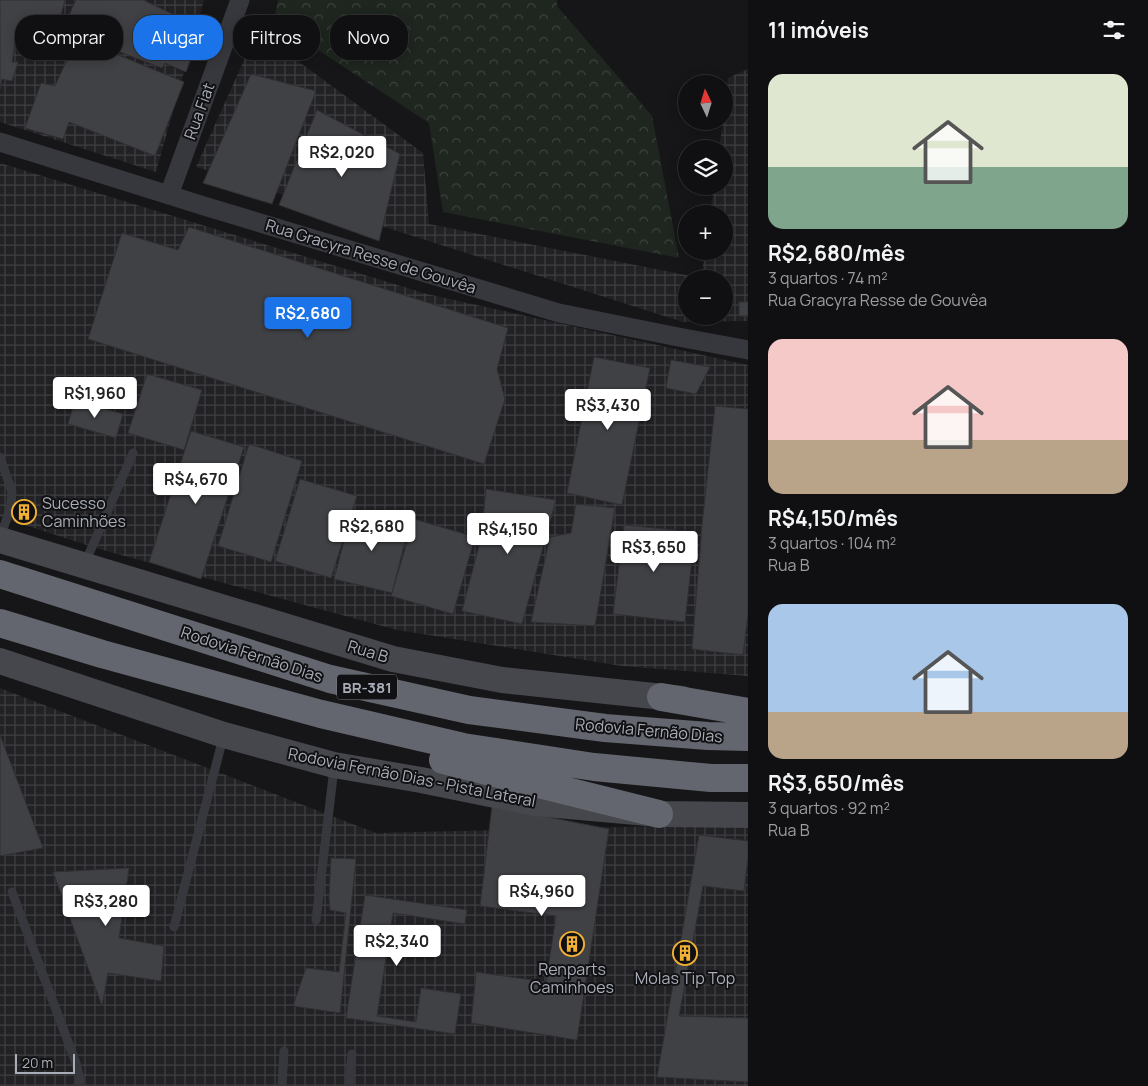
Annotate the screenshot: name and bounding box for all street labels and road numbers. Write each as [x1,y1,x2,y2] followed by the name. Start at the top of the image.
[179,80,219,142] street label: Rua Fiat
[263,213,479,299] street label: Rua Gracyra Resse de Gouvêa
[178,621,326,687] street label: Rodovia Fernão Dias
[345,634,391,668] street label: Rua B
[337,674,397,700] road number: BR-381
[574,713,724,747] street label: Rodovia Fernão Dias
[286,742,538,812] street label: Rodovia Fernão Dias - Pista Lateral

